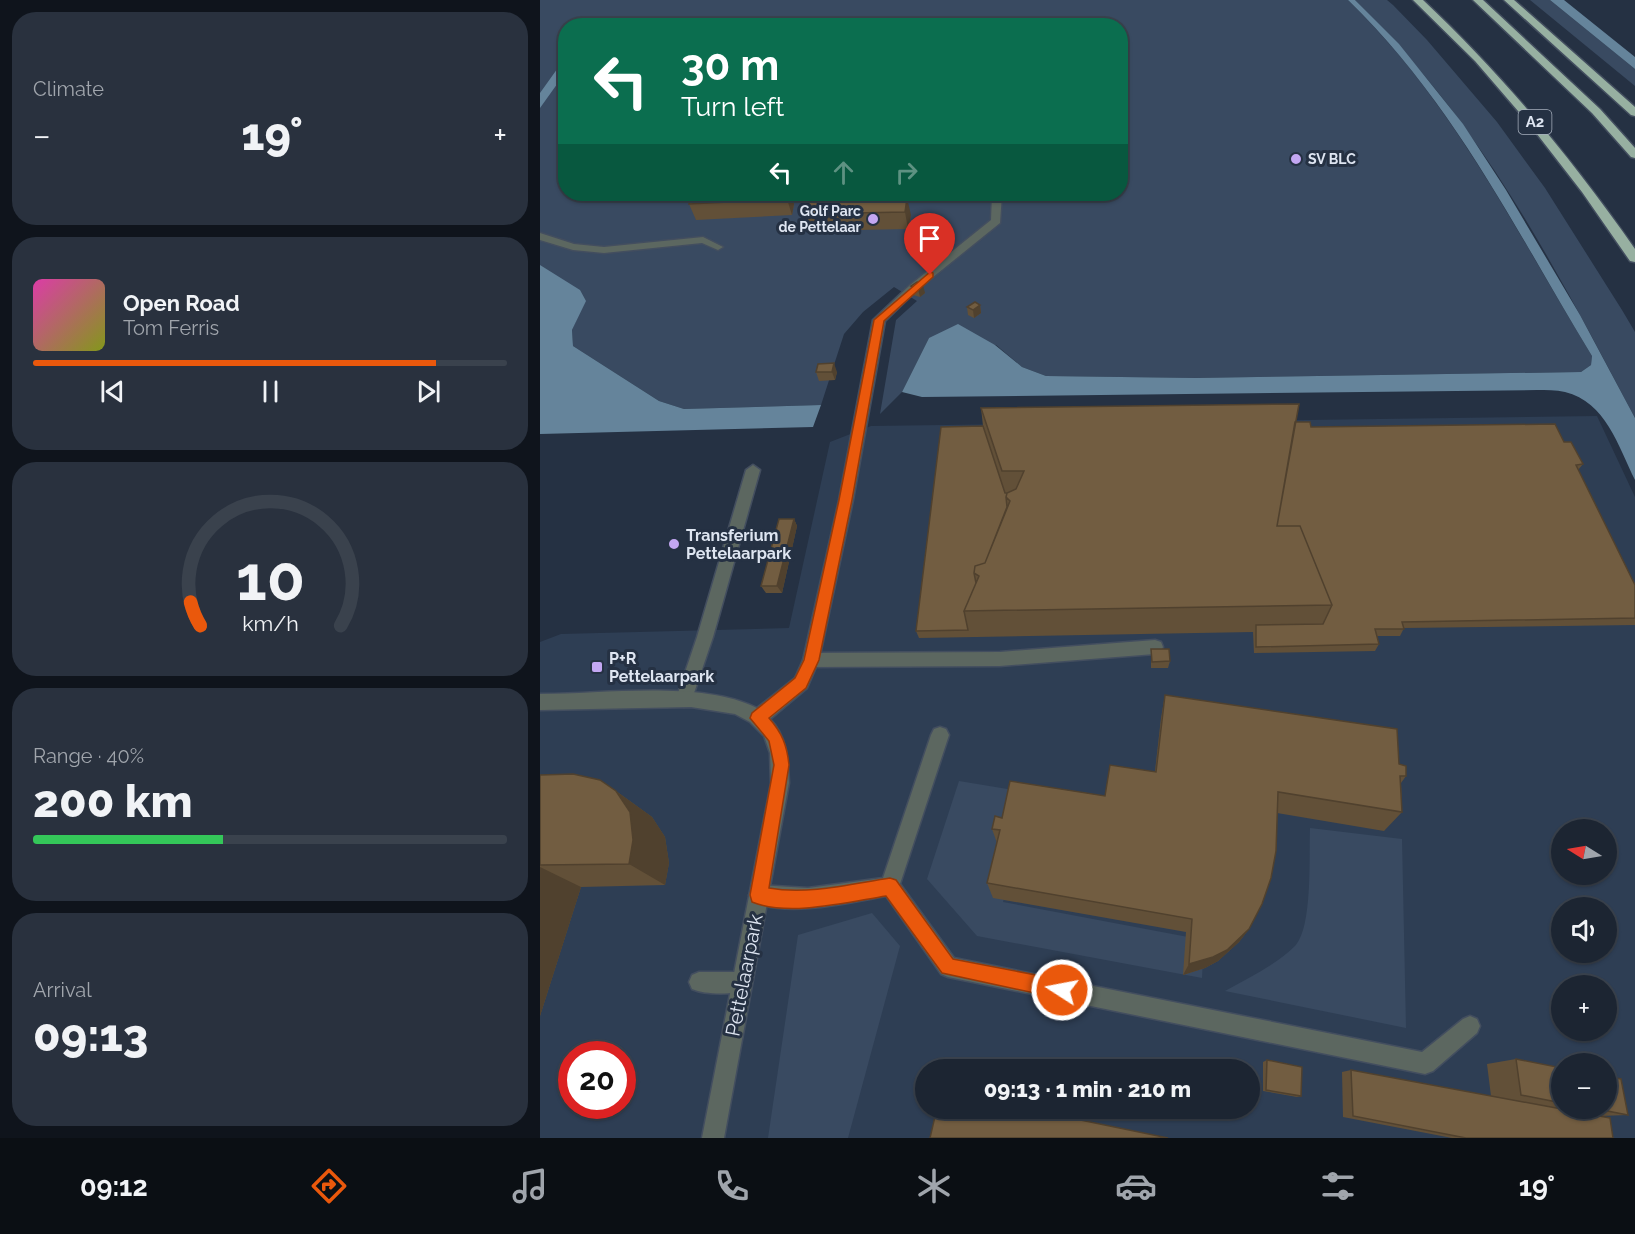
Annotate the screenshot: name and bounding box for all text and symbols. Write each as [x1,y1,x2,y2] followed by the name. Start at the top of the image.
[681,41,779,90] text: 30 m
[582,42,660,120] icon: left
[33,77,104,101] text: Climate
[681,91,784,122] text: Turn left
[241,108,303,161] text: 19°
[1518,110,1552,134] road number: A2
[33,116,51,155] text: −
[493,116,507,155] text: +
[1308,151,1356,167] place label: SV BLC
[1289,152,1303,166] marker: SV BLC
[764,156,797,189] icon: left
[827,156,860,189] icon: ahead
[890,156,923,189] icon: right
[778,203,862,235] place label: Golf Parc de Pettelaar
[866,212,880,226] marker: Golf Parc de Pettelaar
[904,213,955,275] pin
[913,222,946,255] icon: arrive
[123,290,240,316] text: Open Road
[123,316,219,340] text: Tom Ferris
[96,375,129,408] icon: previous
[254,375,287,408] icon: pause
[412,375,445,408] icon: next
[686,526,791,563] place label: Transferium Pettelaarpark
[667,537,681,551] marker: Transferium Pettelaarpark
[235,541,305,615] text: 10
[242,611,298,636] text: km/h
[609,649,714,686] place label: P+R Pettelaarpark
[590,660,604,674] marker: P+R Pettelaarpark
[33,744,144,768] text: Range · 40%
[33,775,193,828] text: 200 km
[1551,819,1617,885] north arrow
[1551,819,1617,1119] map controls
[1551,897,1617,963] button: sound
[720,911,768,1038] street label: Pettelaarpark
[1030,958,1094,1022] position arrow
[1551,975,1617,1041] button: +
[33,978,92,1002] text: Arrival
[33,1009,148,1062] text: 09:13
[558,1041,636,1119] speed limit sign: 20
[1551,1053,1617,1119] button: −
[984,1076,1191,1102] text: 09:13 · 1 min · 210 m
[308,1165,350,1207] icon: directions
[509,1165,551,1207] icon: music
[711,1165,753,1207] icon: phone
[913,1165,955,1207] icon: climate
[1115,1165,1157,1207] icon: car
[1317,1165,1359,1207] icon: filters
[80,1171,148,1202] text: 09:12
[1519,1171,1555,1202] text: 19°

